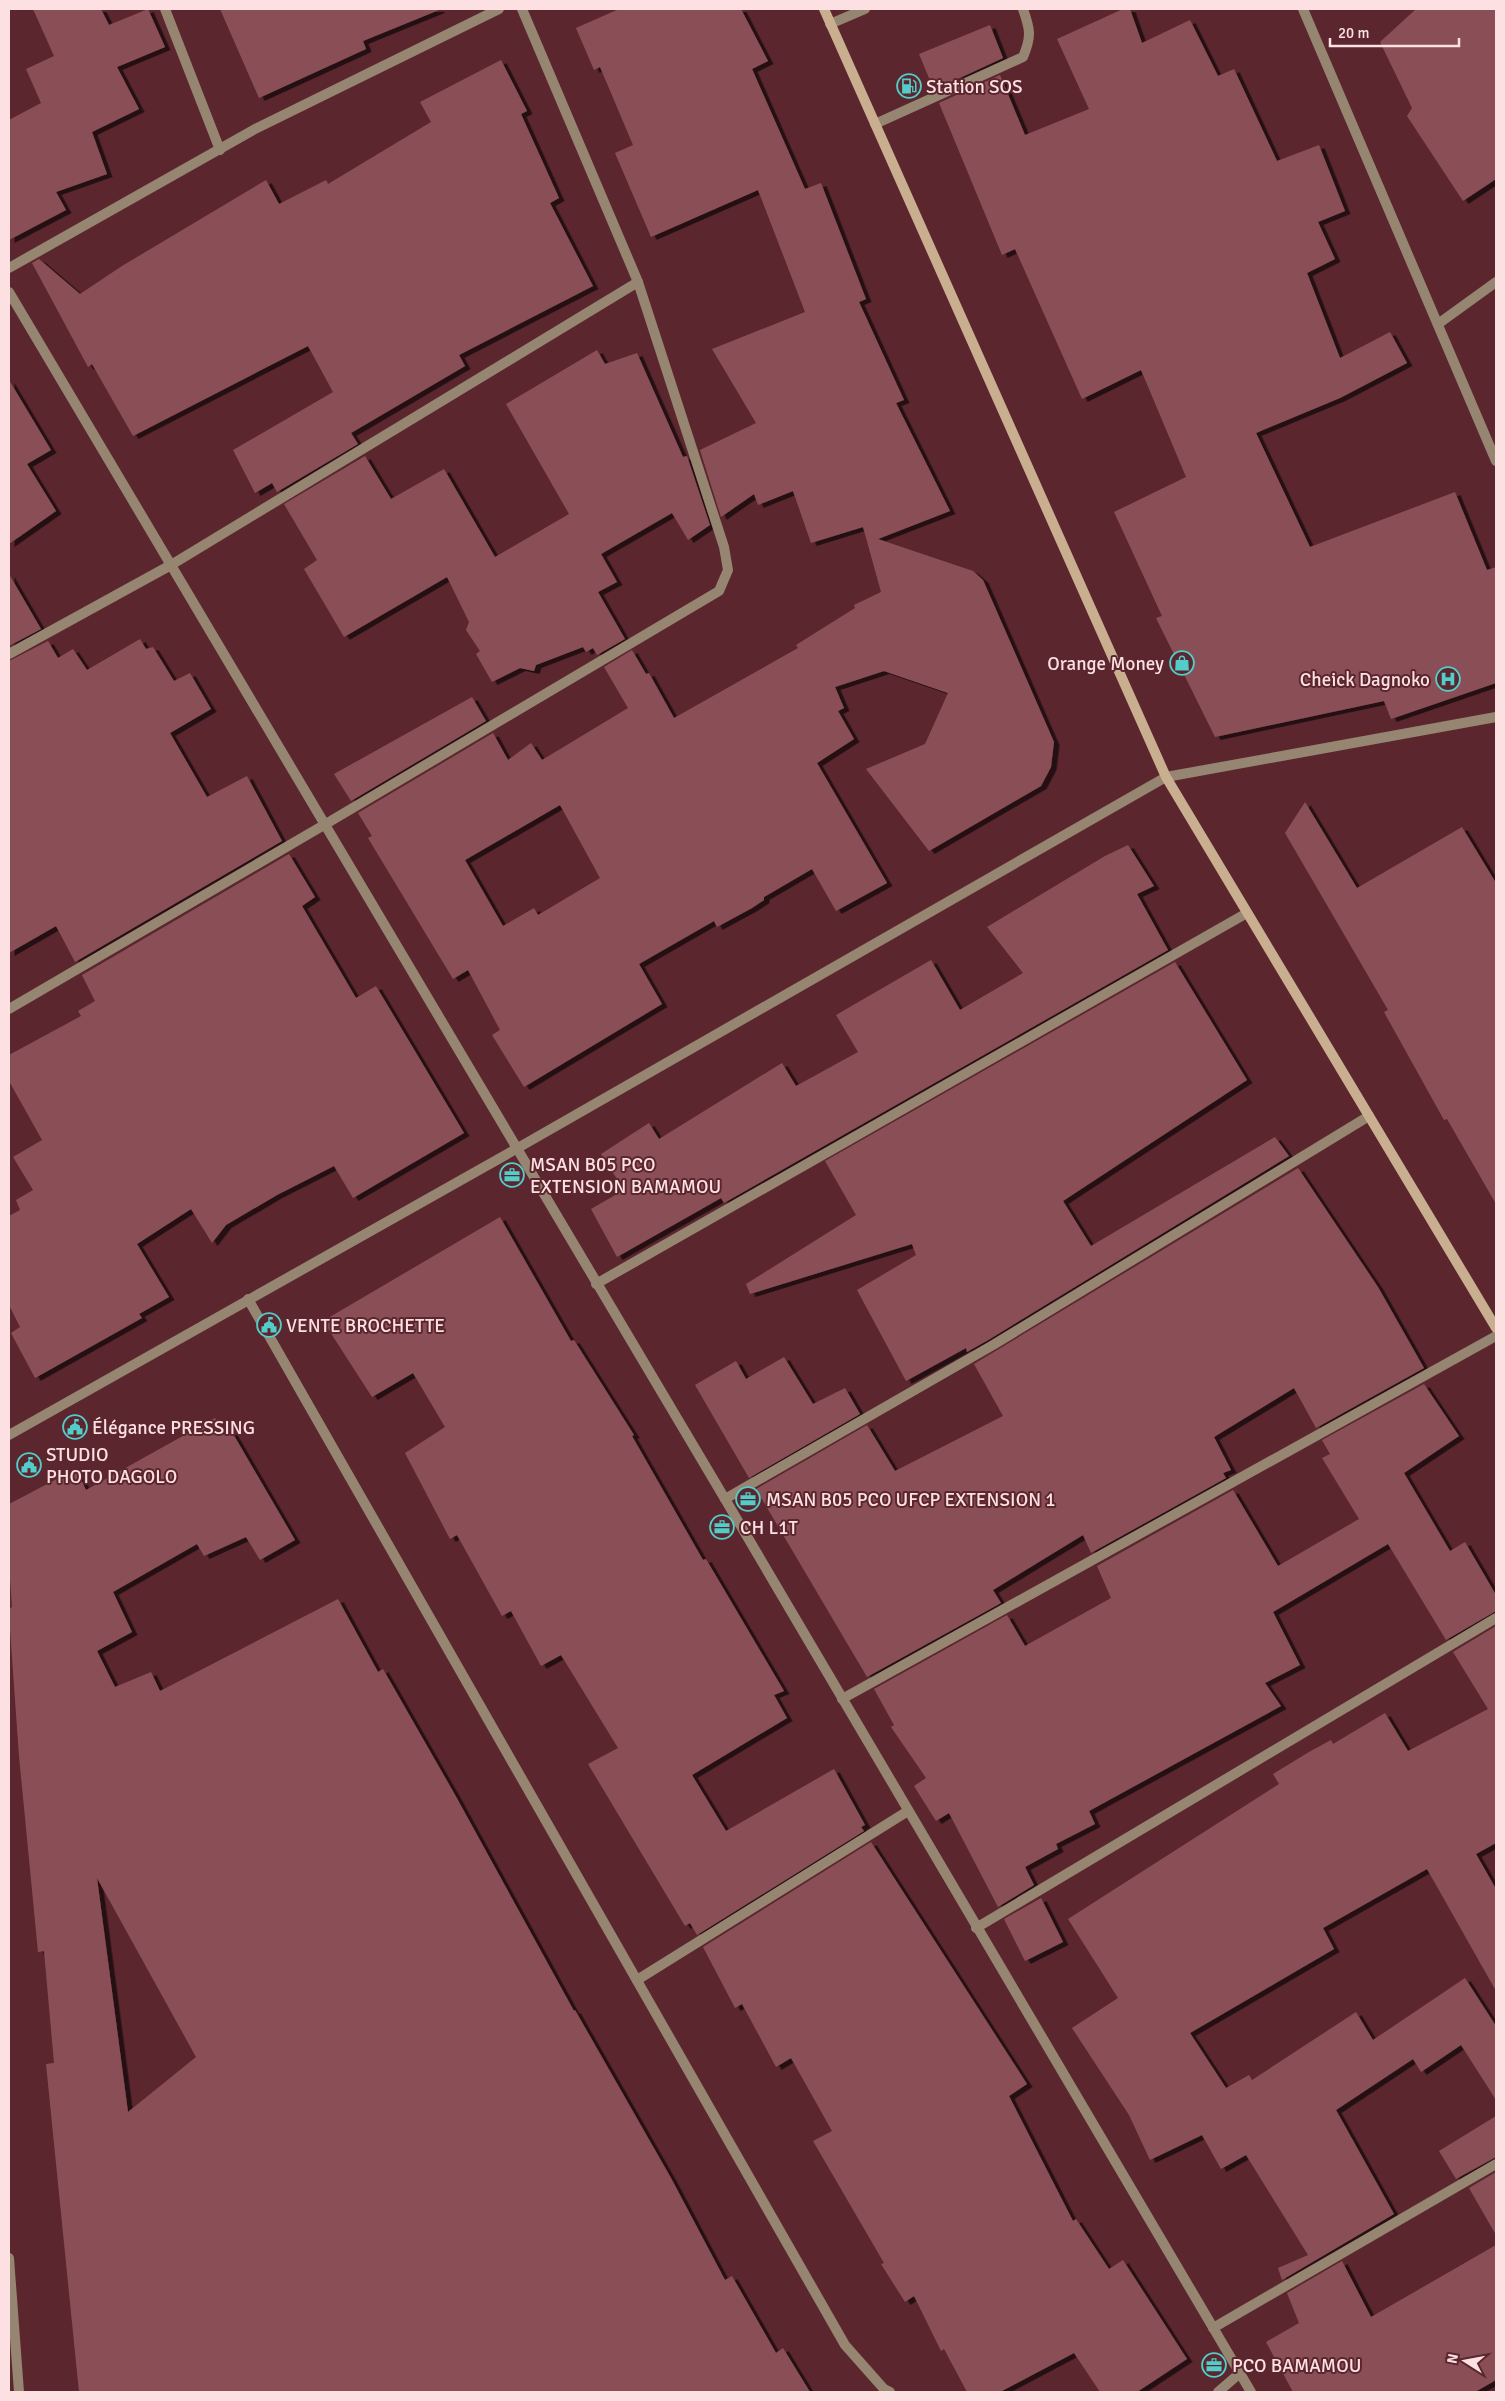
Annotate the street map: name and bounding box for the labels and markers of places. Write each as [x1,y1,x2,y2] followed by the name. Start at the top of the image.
[896,73,922,99] fuel station icon: Station SOS
[926,75,1023,99] place label: Station SOS
[1169,650,1195,676] shop icon: Orange Money
[1047,652,1164,676] place label: Orange Money
[1435,666,1461,692] hospital icon: Cheick Dagnoko
[1300,668,1430,692] place label: Cheick Dagnoko
[530,1153,721,1199] place label: MSAN B05 PCO EXTENSION BAMAMOU
[499,1162,525,1188] office icon: MSAN B05 PCO EXTENSION BAMAMOU
[256,1312,282,1338] public building icon: VENTE BROCHETTE
[286,1314,445,1338] place label: VENTE BROCHETTE
[62,1414,88,1440] public building icon: Élégance PRESSING
[92,1416,255,1440] place label: Élégance PRESSING
[46,1443,177,1489] place label: STUDIO PHOTO DAGOLO
[16,1452,42,1478] public building icon: STUDIO PHOTO DAGOLO
[735,1486,761,1512] office icon: MSAN B05 PCO UFCP EXTENSION 1
[766,1488,1055,1512] place label: MSAN B05 PCO UFCP EXTENSION 1
[709,1514,735,1540] office icon: CH L1T
[740,1516,798,1540] place label: CH L1T
[1201,2352,1227,2378] office icon: PCO BAMAMOU
[1232,2354,1361,2378] place label: PCO BAMAMOU

